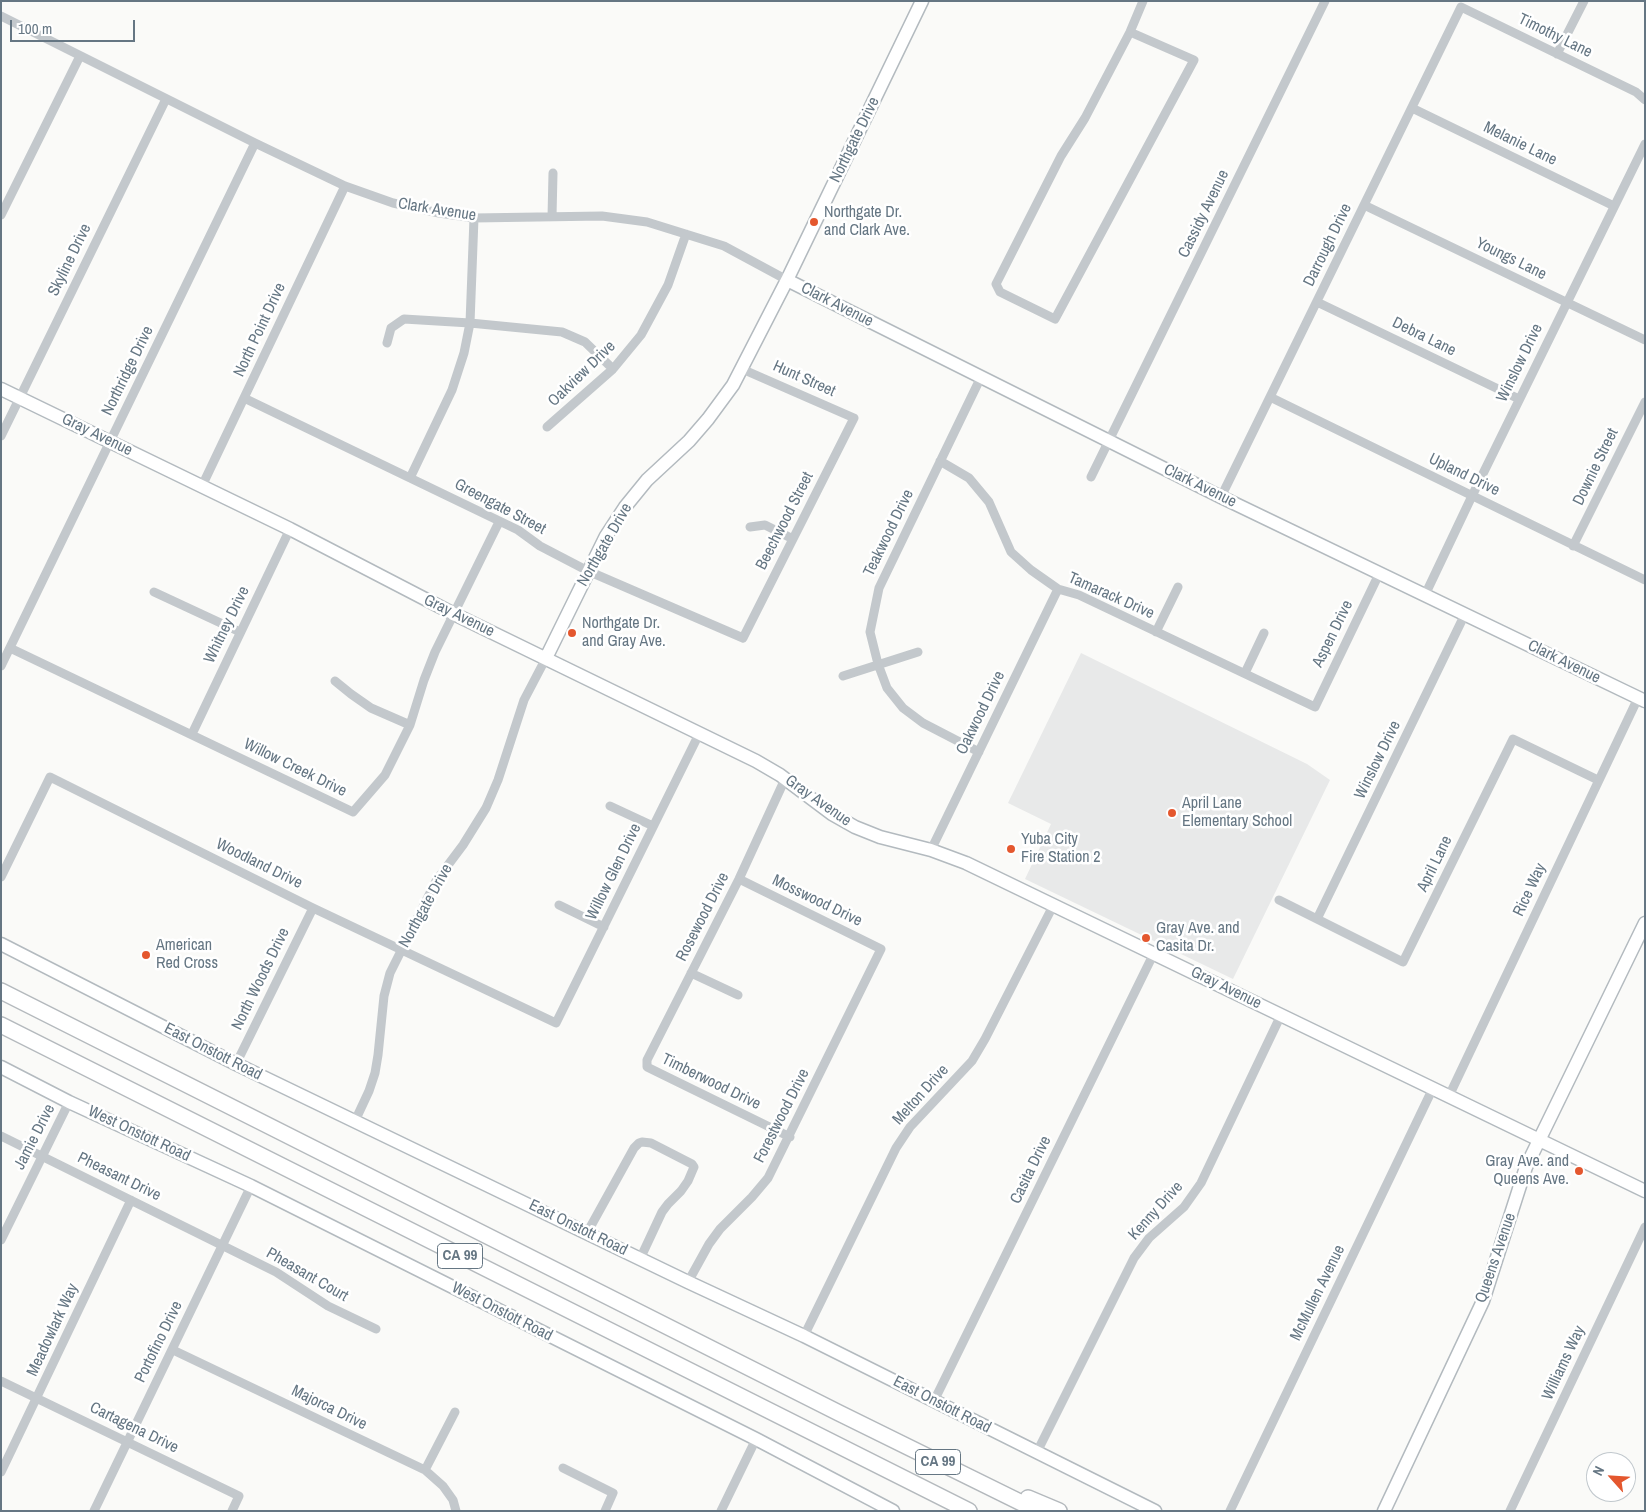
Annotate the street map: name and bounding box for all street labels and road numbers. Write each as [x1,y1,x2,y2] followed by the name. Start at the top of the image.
[1515,10,1595,62] street label: Timothy Lane
[826,94,884,186] street label: Northgate Drive
[1480,118,1560,170] street label: Melanie Lane
[1174,167,1234,261] street label: Cassidy Avenue
[397,194,477,226] street label: Clark Avenue
[1300,200,1356,290] street label: Darrough Drive
[44,221,96,299] street label: Skyline Drive
[1473,234,1549,284] street label: Youngs Lane
[798,279,876,331] street label: Clark Avenue
[230,280,290,380] street label: North Point Drive
[1389,313,1459,361] street label: Debra Lane
[1493,321,1547,405] street label: Winslow Drive
[98,323,158,419] street label: Northridge Drive
[544,337,620,411] street label: Oakview Drive
[770,357,838,401] street label: Hunt Street
[58,410,136,460] street label: Gray Avenue
[1569,425,1623,509] street label: Downie Street
[1425,450,1503,500] street label: Upland Drive
[1161,460,1239,512] street label: Clark Avenue
[752,469,818,573] street label: Beechwood Street
[451,475,549,539] street label: Greengate Street
[860,487,918,579] street label: Teakwood Drive
[574,500,636,590] street label: Northgate Drive
[1065,568,1157,624] street label: Tamarack Drive
[200,583,254,667] street label: Whitney Drive
[420,591,498,641] street label: Gray Avenue
[1309,597,1357,671] street label: Aspen Drive
[1525,636,1603,688] street label: Clark Avenue
[953,668,1009,758] street label: Oakwood Drive
[1351,718,1405,802] street label: Winslow Drive
[240,735,350,801] street label: Willow Creek Drive
[781,771,855,831] street label: Gray Avenue
[582,821,646,923] street label: Willow Glen Drive
[1413,833,1457,895] street label: April Lane
[213,835,305,893] street label: Woodland Drive
[1509,860,1551,920] street label: Rice Way
[395,861,457,951] street label: Northgate Drive
[672,869,734,965] street label: Rosewood Drive
[769,871,865,931] street label: Mosswood Drive
[228,925,294,1033] street label: North Woods Drive
[1187,963,1265,1013] street label: Gray Avenue
[161,1019,265,1085] street label: East Onstott Road
[658,1050,764,1114] street label: Timberwood Drive
[889,1061,953,1129] street label: Melton Drive
[750,1066,814,1166] street label: Forestwood Drive
[10,1101,60,1173] street label: Jamie Drive
[85,1102,193,1166] street label: West Onstott Road
[1006,1133,1056,1207] street label: Casita Drive
[74,1149,164,1205] street label: Pheasant Drive
[1125,1178,1187,1244] street label: Kenny Drive
[526,1196,630,1260] street label: East Onstott Road
[1472,1210,1520,1306] street label: Queens Avenue
[1287,1242,1349,1344] street label: McMullen Avenue
[263,1244,351,1306] street label: Pheasant Court
[438,1244,482,1268] road number: CA 99
[448,1278,556,1346] street label: West Onstott Road
[23,1281,83,1379] street label: Meadowlark Way
[131,1298,187,1386] street label: Portofino Drive
[1538,1323,1590,1403] street label: Williams Way
[890,1372,994,1438] street label: East Onstott Road
[288,1381,370,1435] street label: Majorca Drive
[87,1398,181,1458] street label: Cartagena Drive
[916,1450,960,1474] road number: CA 99

